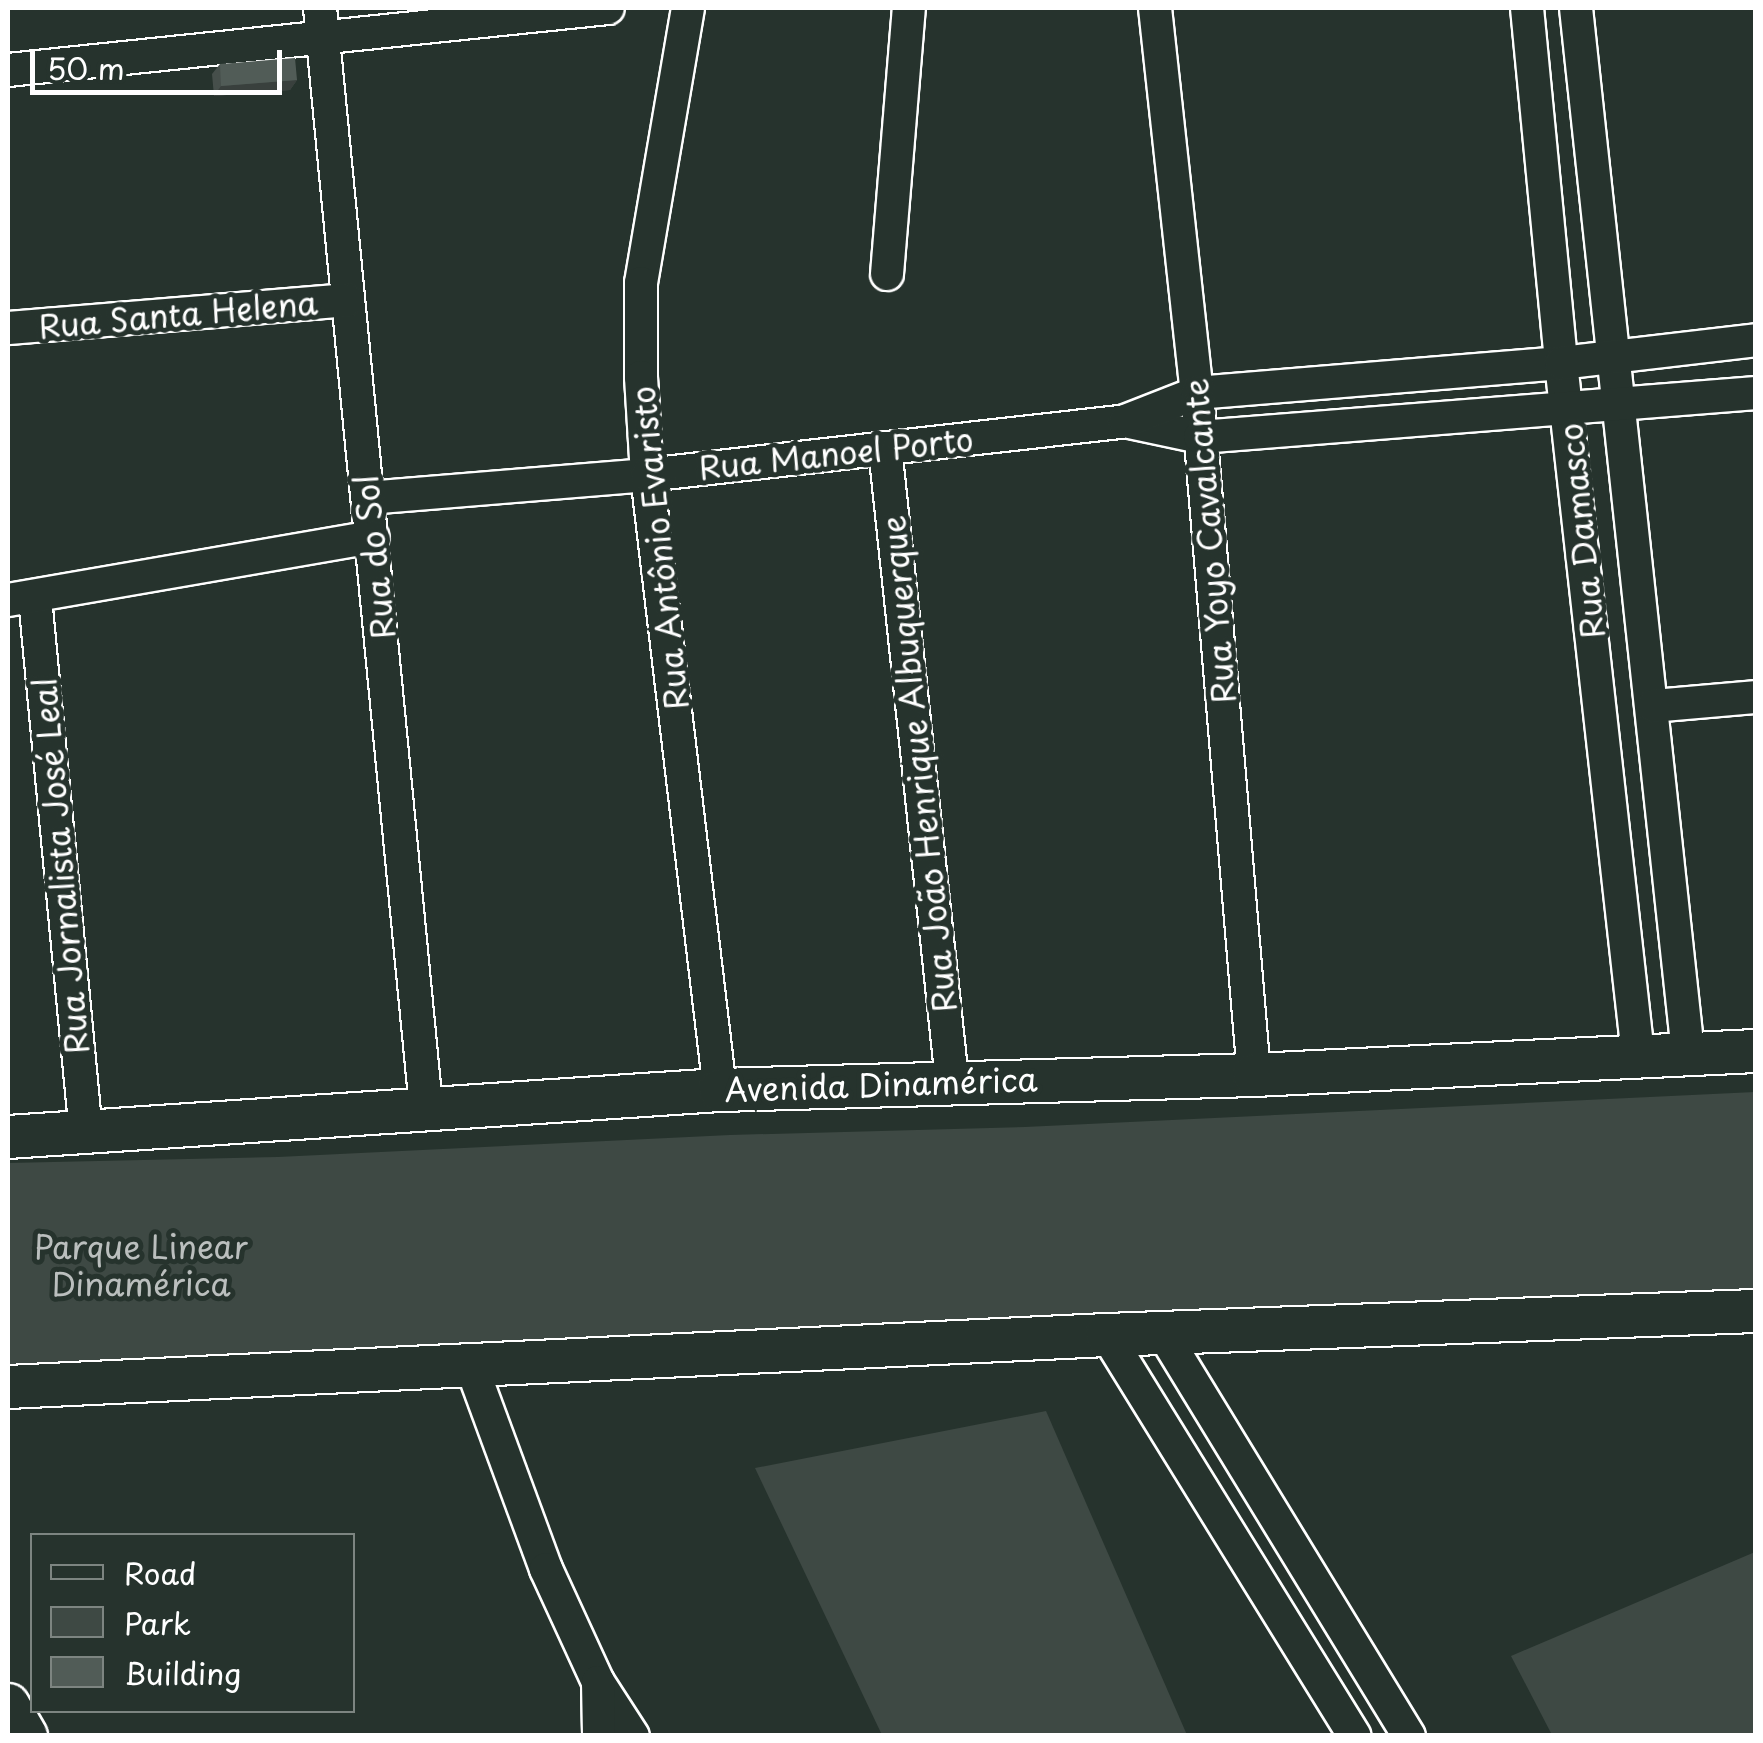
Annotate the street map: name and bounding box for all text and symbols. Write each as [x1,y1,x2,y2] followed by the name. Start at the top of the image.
[35,30,288,92] scale bar
[47,45,125,90] text: 50 m
[37,283,319,345] street label: Rua Santa Helena
[1175,375,1243,707] street label: Rua Yoyo Cavalcante
[623,383,695,713] street label: Rua Antônio Evaristo
[696,419,976,487] street label: Rua Manoel Porto
[1551,421,1611,641] street label: Rua Damasco
[346,473,402,641] street label: Rua do Sol
[873,513,963,1015] street label: Rua João Henrique Albuquerque
[24,676,96,1056] street label: Rua Jornalista José Leal
[724,1059,1038,1109] street label: Avenida Dinamérica
[34,1228,248,1303] park label: Parque Linear Dinamérica
[30,1533,355,1713] legend
[124,1550,197,1595] text: Road
[124,1600,191,1645] text: Park
[124,1650,241,1695] text: Building

